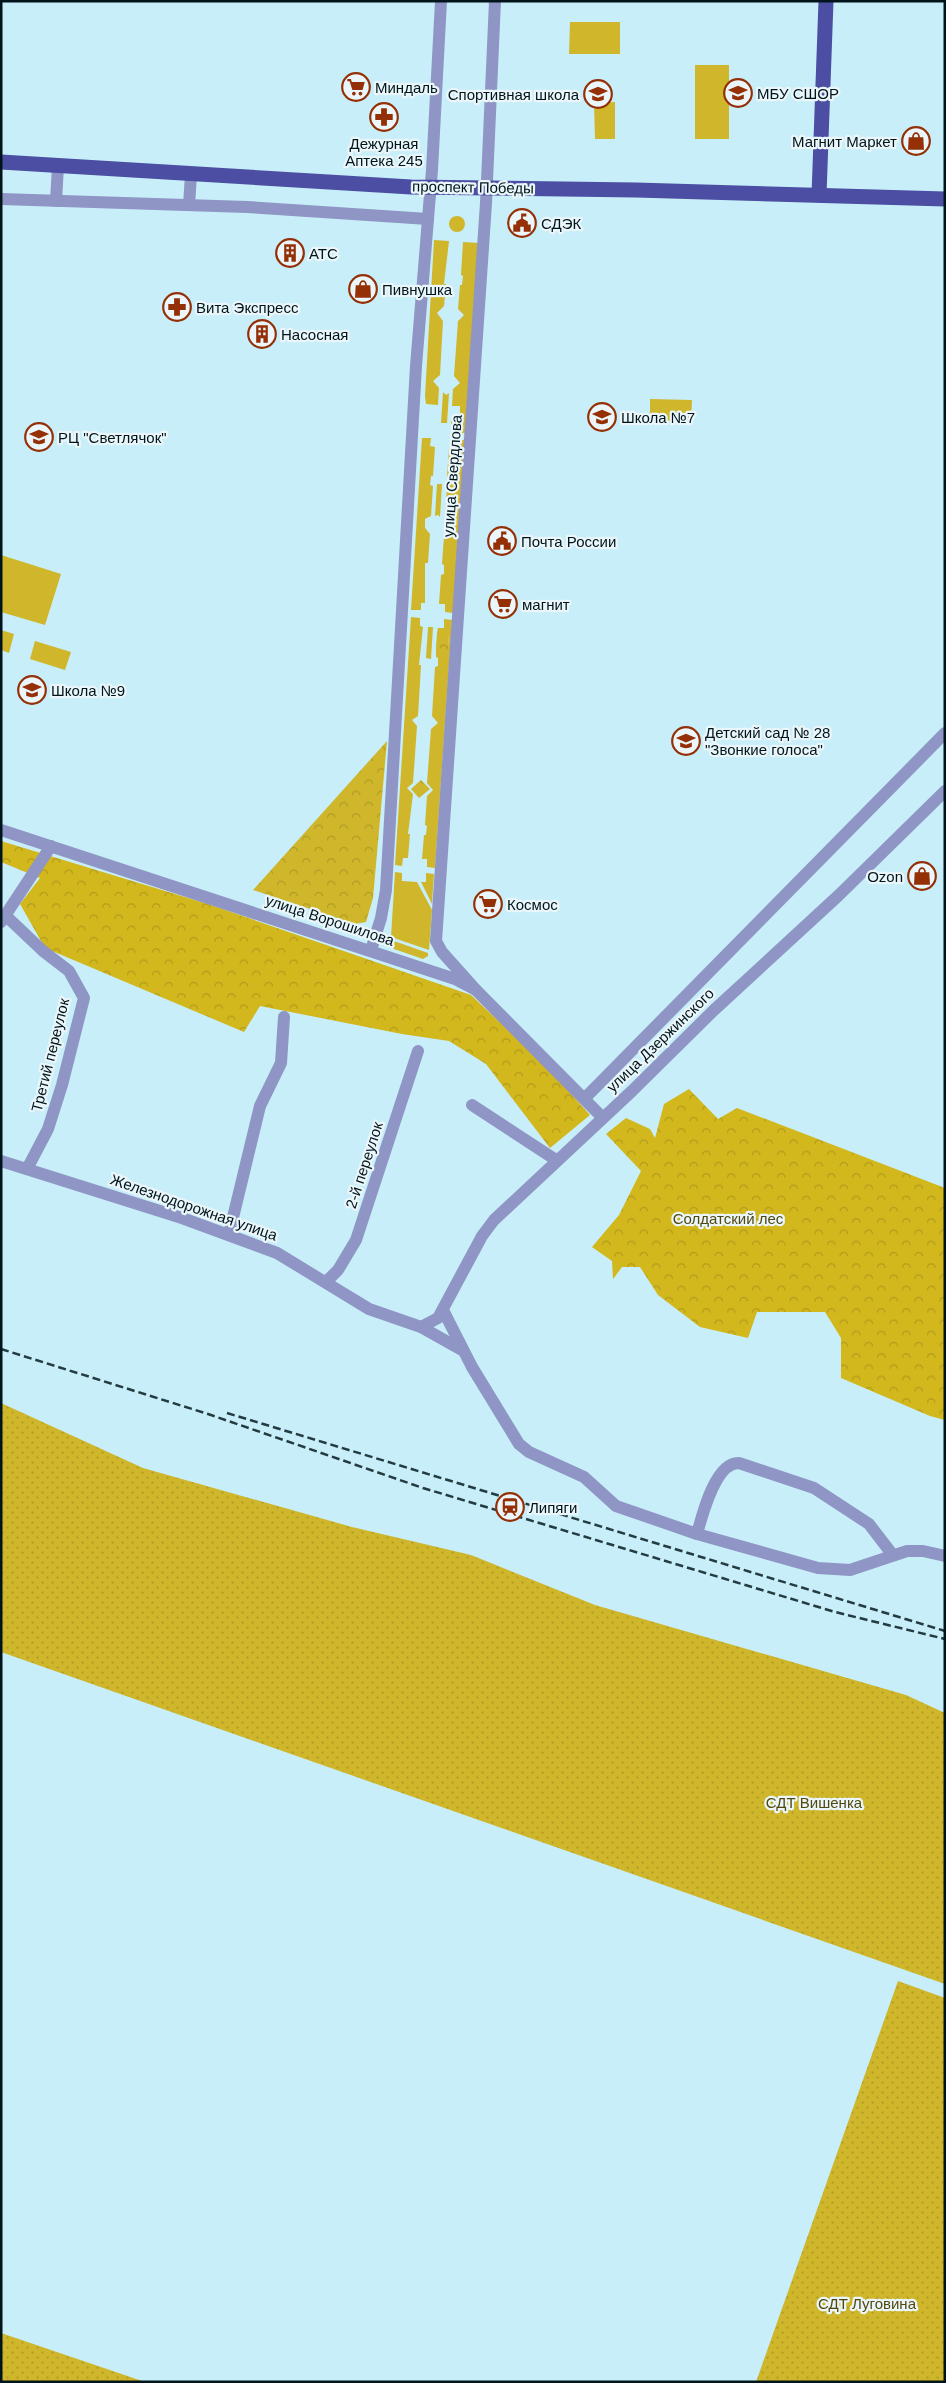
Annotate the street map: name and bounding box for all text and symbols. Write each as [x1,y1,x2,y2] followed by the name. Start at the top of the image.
[341,72,371,102] supermarket icon: Миндаль
[723,78,753,108] school or university icon: МБУ СШОР
[375,79,438,96] place label: Миндаль
[583,79,613,109] school or university icon: Спортивная школа
[757,85,839,102] place label: МБУ СШОР
[448,86,580,103] place label: Спортивная школа
[369,102,399,132] pharmacy icon: Дежурная Аптека 245
[901,126,931,156] shop icon: Магнит Маркет
[792,133,897,150] place label: Магнит Маркет
[345,135,423,169] place label: Дежурная Аптека 245
[412,177,534,197] street label: проспект Победы
[507,208,537,238] public building icon: СДЭК
[541,215,581,232] place label: СДЭК
[275,238,305,268] building icon: АТС
[309,245,338,262] place label: АТС
[348,274,378,304] shop icon: Пивнушка
[382,281,453,298] place label: Пивнушка
[162,292,192,322] pharmacy icon: Вита Экспресс
[196,299,299,316] place label: Вита Экспресс
[247,319,277,349] building icon: Насосная
[281,326,348,343] place label: Насосная
[587,402,617,432] school or university icon: Школа №7
[621,409,695,426] place label: Школа №7
[439,414,465,538] street label: улица Свердлова
[24,422,54,452] school or university icon: РЦ "Светлячок"
[58,429,167,446] place label: РЦ "Светлячок"
[487,526,517,556] public building icon: Почта России
[521,533,616,550] place label: Почта России
[488,589,518,619] supermarket icon: магнит
[522,596,570,613] place label: магнит
[17,675,47,705] school or university icon: Школа №9
[51,682,125,699] place label: Школа №9
[705,724,830,758] place label: Детский сад № 28 "Звонкие голоса"
[671,726,701,756] school or university icon: Детский сад № 28 "Звонкие голоса"
[907,861,937,891] shop icon: Ozon
[867,868,903,885] place label: Ozon
[473,889,503,919] supermarket icon: Космос
[264,891,397,949] street label: улица Ворошилова
[507,896,558,913] place label: Космос
[603,984,717,1096] street label: улица Дзержинского
[28,996,72,1113] street label: Третий переулок
[342,1119,386,1210] street label: 2-й переулок
[108,1170,280,1244] street label: Железнодорожная улица
[673,1210,784,1227] park label: Солдатский лес
[495,1492,525,1522] station icon: Липяги
[529,1499,577,1516] place label: Липяги
[766,1794,863,1811] park label: СДТ Вишенка
[818,2295,917,2312] park label: СДТ Луговина

